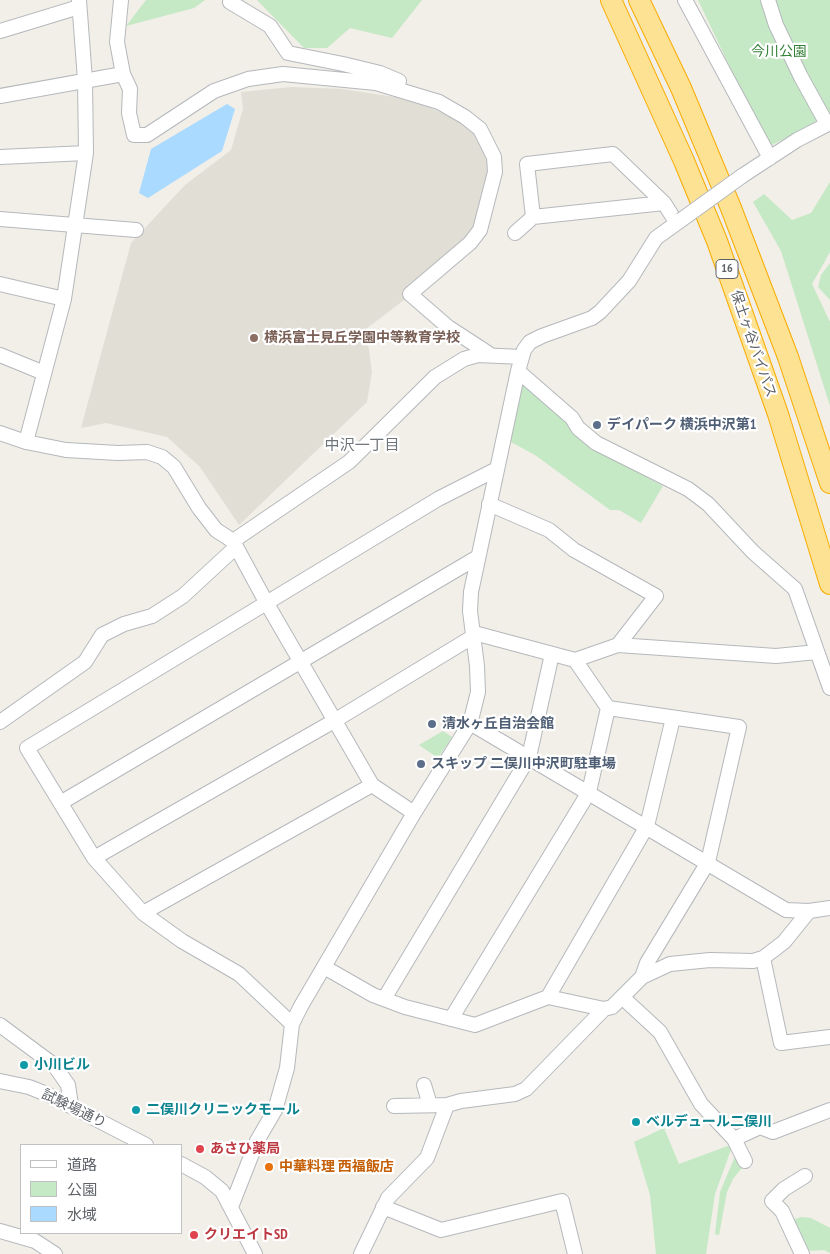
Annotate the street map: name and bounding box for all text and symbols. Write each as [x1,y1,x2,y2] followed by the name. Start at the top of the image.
[751,44,807,60] park label: 今川公園
[716,260,738,278] road number: 16
[727,288,779,400] street label: 保土ヶ谷バイパス
[264,330,460,346] place label: 横浜富士見丘学園中等教育学校
[248,332,260,344] marker: 横浜富士見丘学園中等教育学校
[607,417,757,433] place label: デイパーク 横浜中沢第1
[591,419,603,431] marker: デイパーク 横浜中沢第1
[325,437,399,455] district label: 中沢一丁目
[442,716,554,732] place label: 清水ヶ丘自治会館
[426,718,438,730] marker: 清水ヶ丘自治会館
[431,756,616,772] place label: スキップ 二俣川中沢町駐車場
[415,758,427,770] marker: スキップ 二俣川中沢町駐車場
[34,1057,90,1073] place label: 小川ビル
[18,1059,30,1071] marker: 小川ビル
[39,1086,109,1132] street label: 試験場通り
[146,1102,300,1118] place label: 二俣川クリニックモール
[130,1104,142,1116] marker: 二俣川クリニックモール
[646,1114,772,1130] place label: ベルデュール二俣川
[630,1116,642,1128] marker: ベルデュール二俣川
[210,1141,280,1157] place label: あさひ薬局
[194,1143,206,1155] marker: あさひ薬局
[20,1144,182,1234] legend
[67,1155,97,1174] text: 道路
[279,1159,394,1175] place label: 中華料理 西福飯店
[263,1161,275,1173] marker: 中華料理 西福飯店
[67,1180,97,1199] text: 公園
[67,1205,97,1224] text: 水域
[204,1227,288,1243] place label: クリエイトSD
[188,1229,200,1241] marker: クリエイトSD

